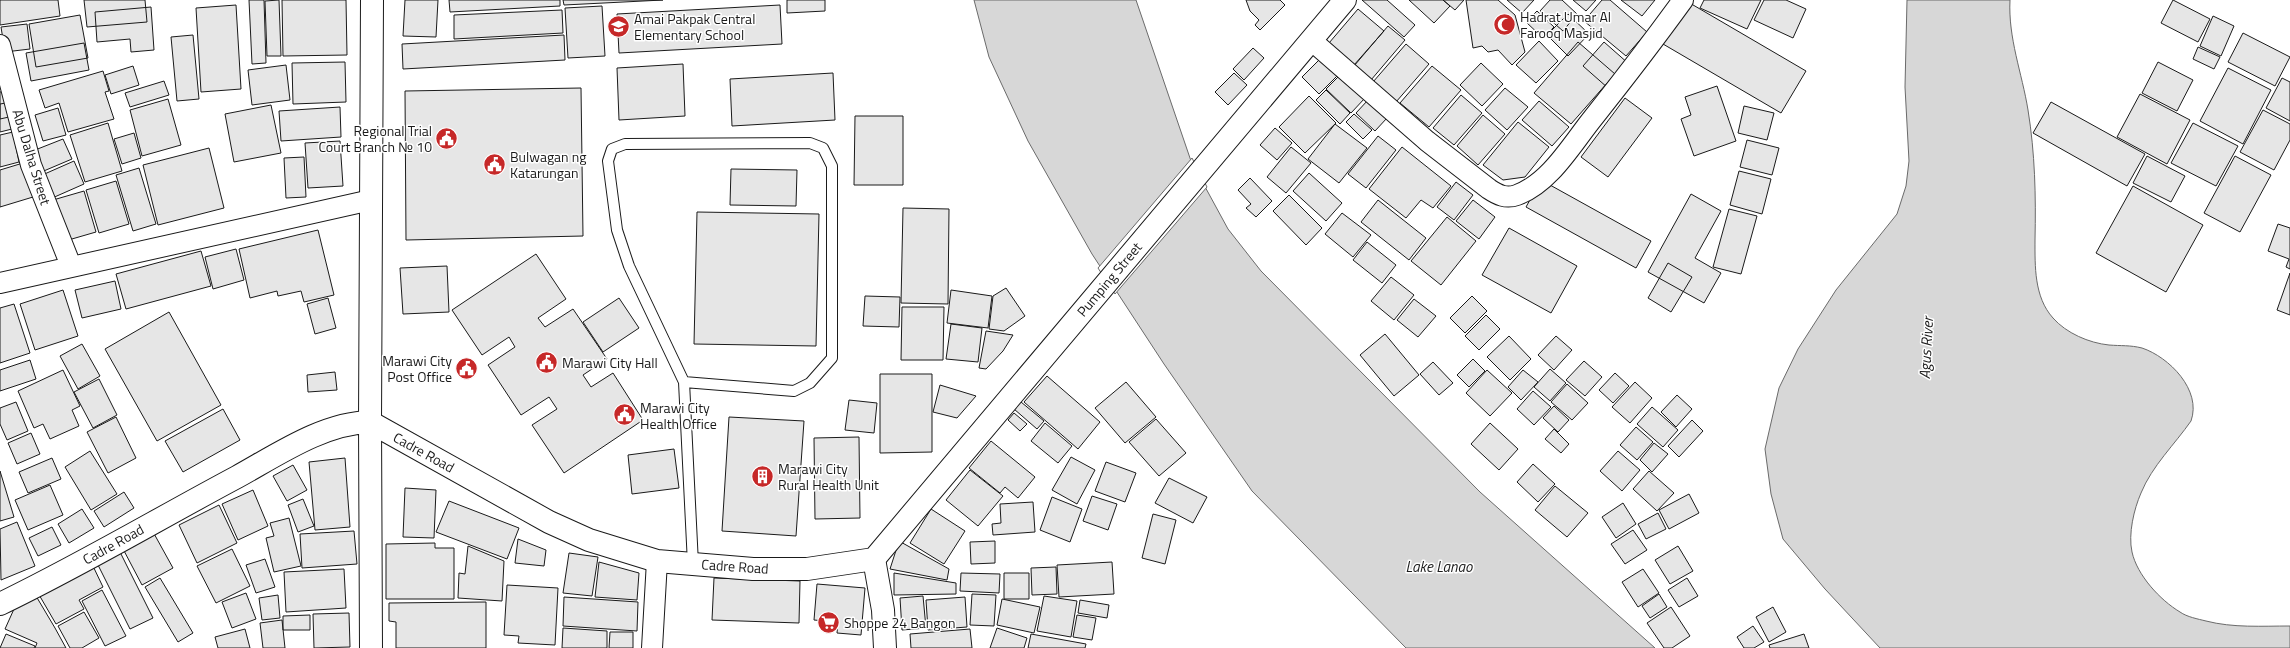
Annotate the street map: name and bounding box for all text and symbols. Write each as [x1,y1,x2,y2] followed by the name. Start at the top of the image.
[1520,6,1611,43] place label: Hadrat Umar Al Farooq Masjid
[634,8,755,45] place label: Amai Pakpak Central Elementary School
[1491,11,1517,37] mosque icon: Hadrat Umar Al Farooq Masjid
[605,13,631,39] school or university icon: Amai Pakpak Central Elementary School
[7,106,57,208] street label: Abu Dalha Street
[318,120,432,157] place label: Regional Trial Court Branch № 10
[434,125,460,151] public building icon: Regional Trial Court Branch № 10
[510,146,586,183] place label: Bulwagan ng Katarungan
[481,151,507,177] public building icon: Bulwagan ng Katarungan
[1071,237,1147,321] street label: Pumping Street
[1913,314,1939,380] water label: Agus River
[534,349,560,375] public building icon: Marawi City Hall
[382,350,452,387] place label: Marawi City Post Office
[562,352,658,373] place label: Marawi City Hall
[454,355,480,381] public building icon: Marawi City Post Office
[640,397,717,434] place label: Marawi City Health Office
[611,402,637,428] public building icon: Marawi City Health Office
[390,427,458,477] street label: Cadre Road
[778,458,879,495] place label: Marawi City Rural Health Unit
[750,463,776,489] building icon: Marawi City Rural Health Unit
[79,519,147,569] street label: Cadre Road
[701,553,769,579] street label: Cadre Road
[1406,555,1473,578] water label: Lake Lanao
[815,609,841,635] supermarket icon: Shoppe 24 Bangon
[844,612,955,633] place label: Shoppe 24 Bangon

